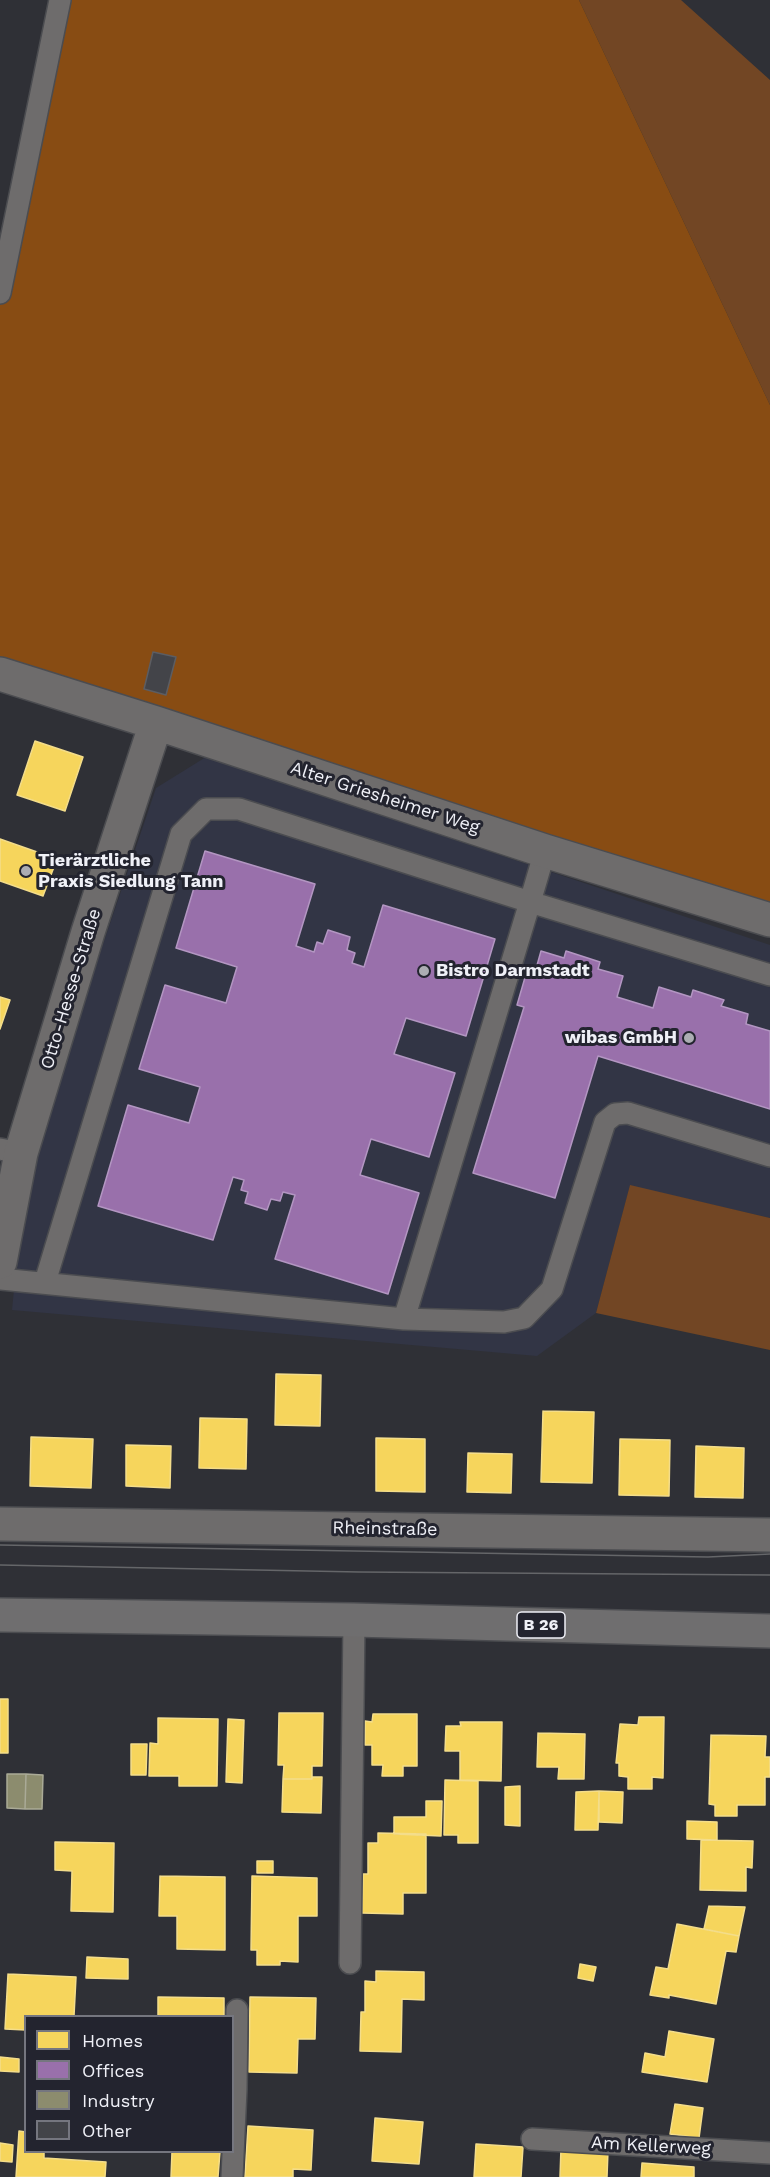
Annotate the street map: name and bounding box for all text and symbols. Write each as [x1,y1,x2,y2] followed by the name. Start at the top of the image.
[288,757,482,839] street label: Alter Griesheimer Weg
[38,850,224,892] place label: Tierärztliche Praxis Siedlung Tann
[19,864,33,878] marker: Tierärztliche Praxis Siedlung Tann
[36,906,106,1072] street label: Otto-Hesse-Straße
[436,960,590,982] place label: Bistro Darmstadt
[417,964,431,978] marker: Bistro Darmstadt
[565,1027,677,1049] place label: wibas GmbH
[682,1031,696,1045] marker: wibas GmbH
[332,1517,438,1541] street label: Rheinstraße
[517,1612,565,1638] road number: B 26
[24,2015,234,2153] legend
[82,2030,143,2051] text: Homes
[82,2060,144,2081] text: Offices
[82,2090,154,2111] text: Industry
[82,2120,132,2141] text: Other
[590,2132,712,2160] street label: Am Kellerweg

